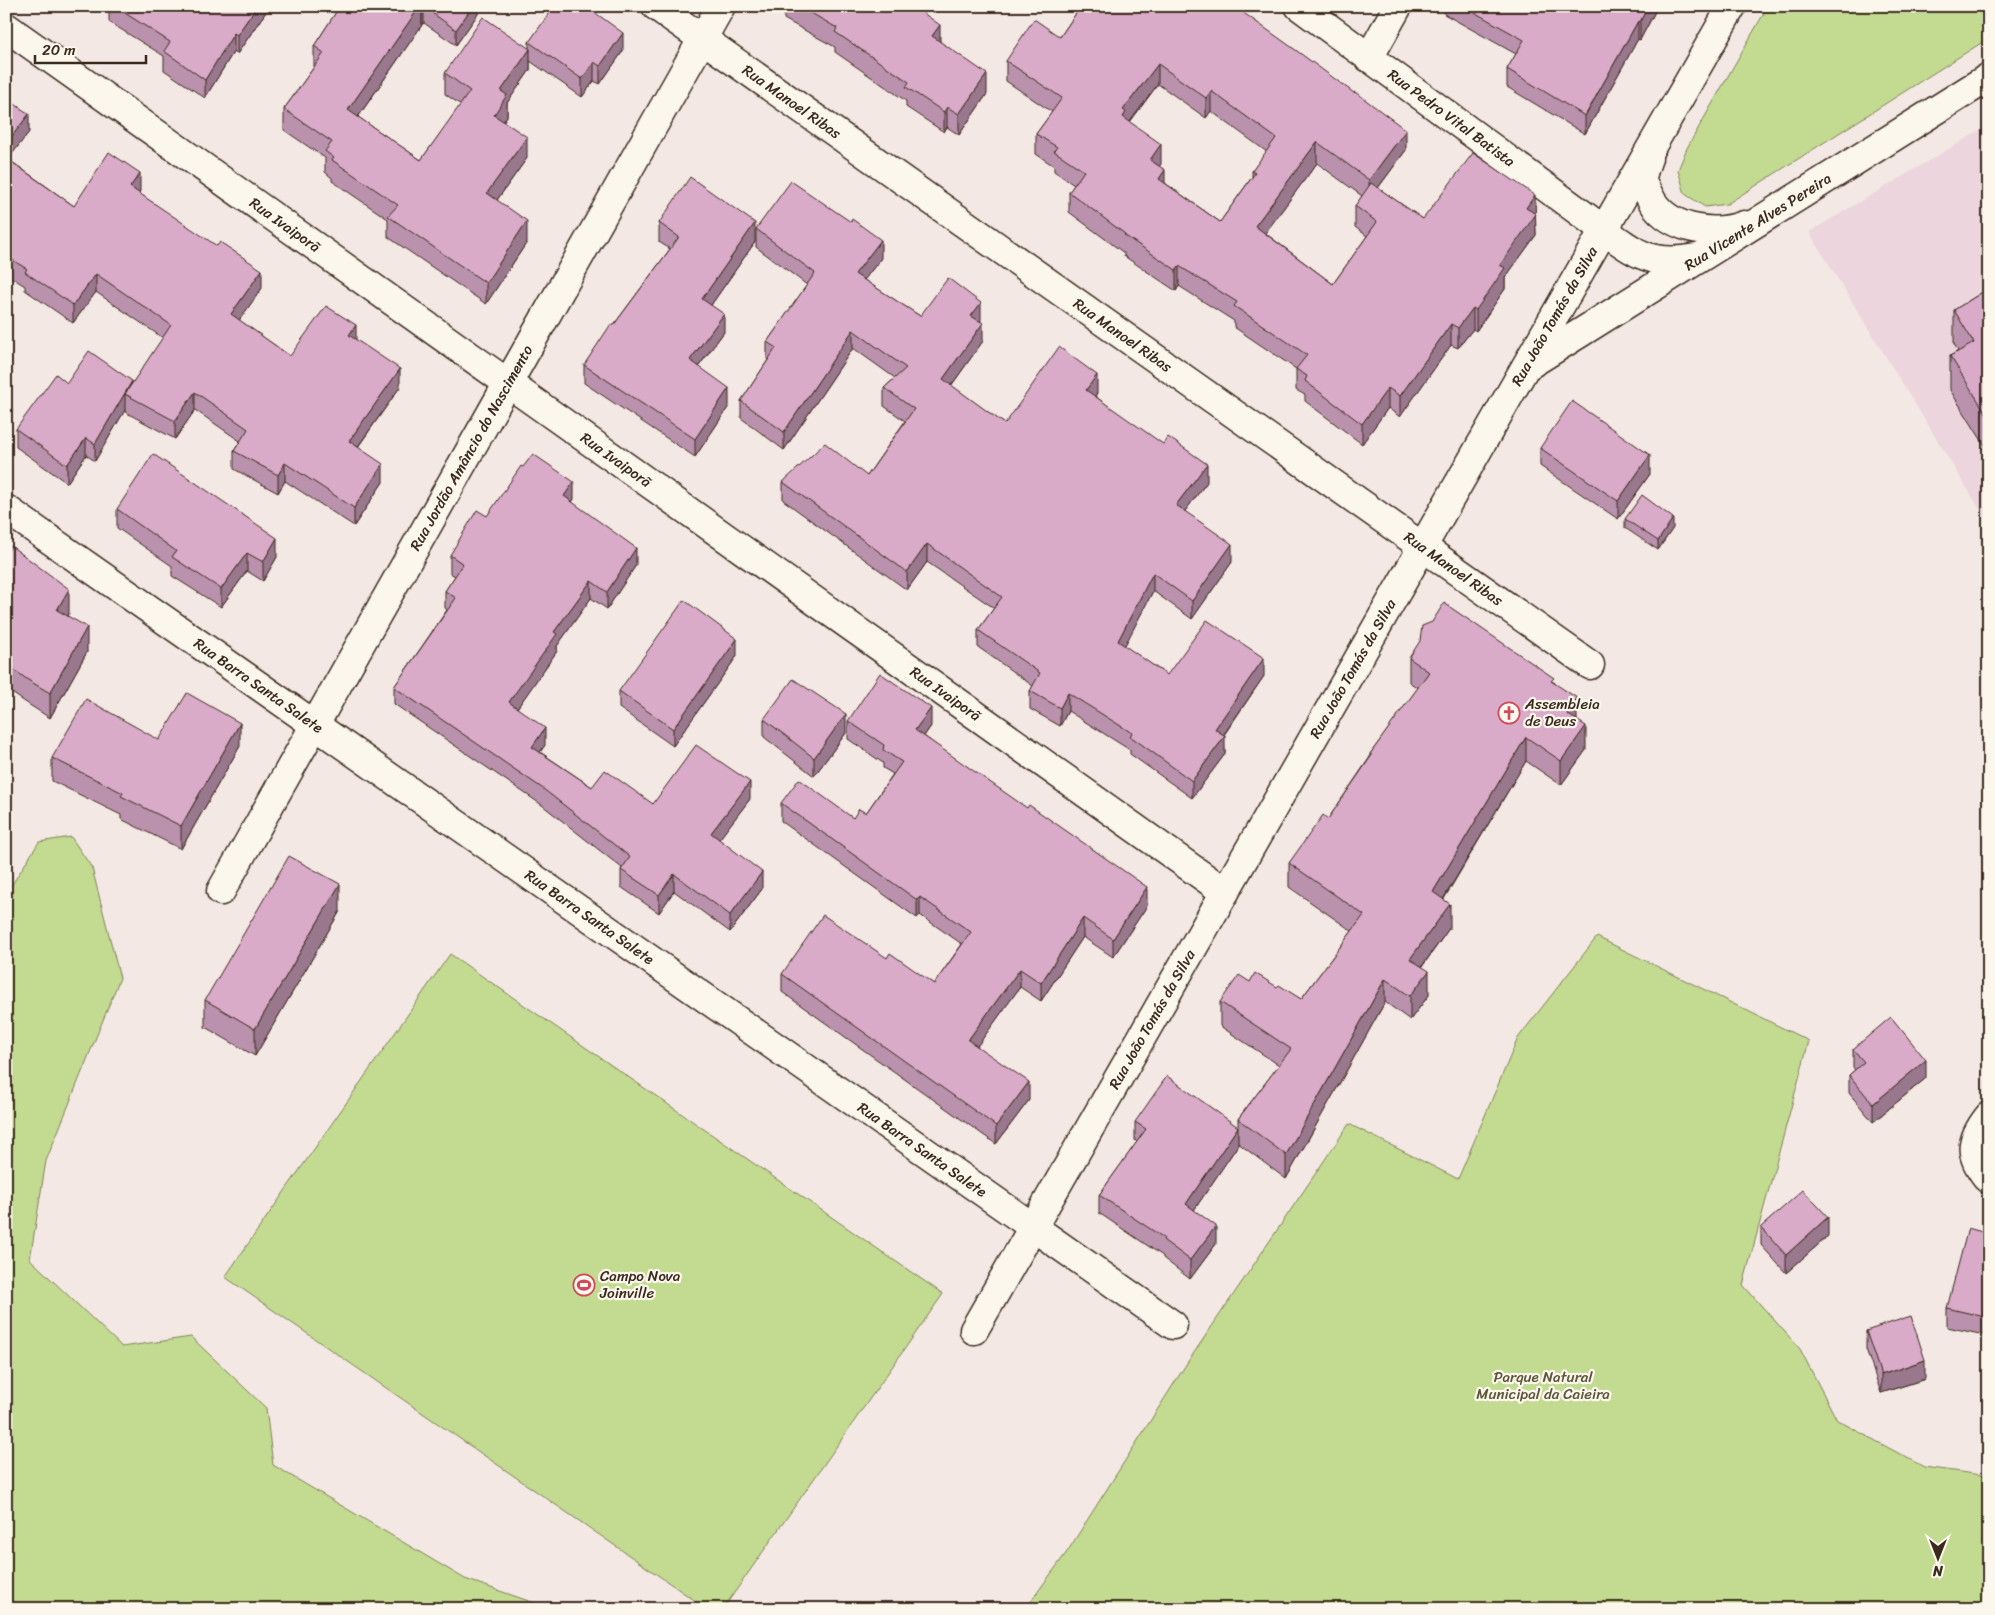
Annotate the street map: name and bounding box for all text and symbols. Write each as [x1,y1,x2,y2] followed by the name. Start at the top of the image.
[35,32,146,64] scale bar
[42,37,76,63] text: 20 m
[737,58,847,146] street label: Rua Manoel Ribas
[1382,62,1521,174] street label: Rua Pedro Vital Batista
[1679,165,1837,278] street label: Rua Vicente Alves Pereira
[244,190,326,260] street label: Rua Ivaiporã
[1504,241,1605,391] street label: Rua João Tomás da Silva
[1068,291,1178,379] street label: Rua Manoel Ribas
[403,340,540,556] street label: Rua Jordão Amâncio do Nascimento
[575,425,658,495] street label: Rua Ivaiporã
[1398,525,1509,613] street label: Rua Manoel Ribas
[1302,594,1403,743] street label: Rua João Tomás da Silva
[188,631,329,740] street label: Rua Barra Santa Salete
[904,659,987,728] street label: Rua Ivaiporã
[1524,691,1600,734] place label: Assembleia de Deus
[1497,701,1521,725] church icon: Assembleia de Deus
[519,862,660,972] street label: Rua Barra Santa Salete
[1102,944,1203,1094] street label: Rua João Tomás da Silva
[852,1095,993,1204] street label: Rua Barra Santa Salete
[599,1263,681,1306] place label: Campo Nova Joinville
[572,1273,596,1297] sports icon: Campo Nova Joinville
[1476,1364,1610,1407] park label: Parque Natural Municipal da Caieira
[1912,1532,1962,1582] north arrow
[1933,1558,1944,1583] text: N

